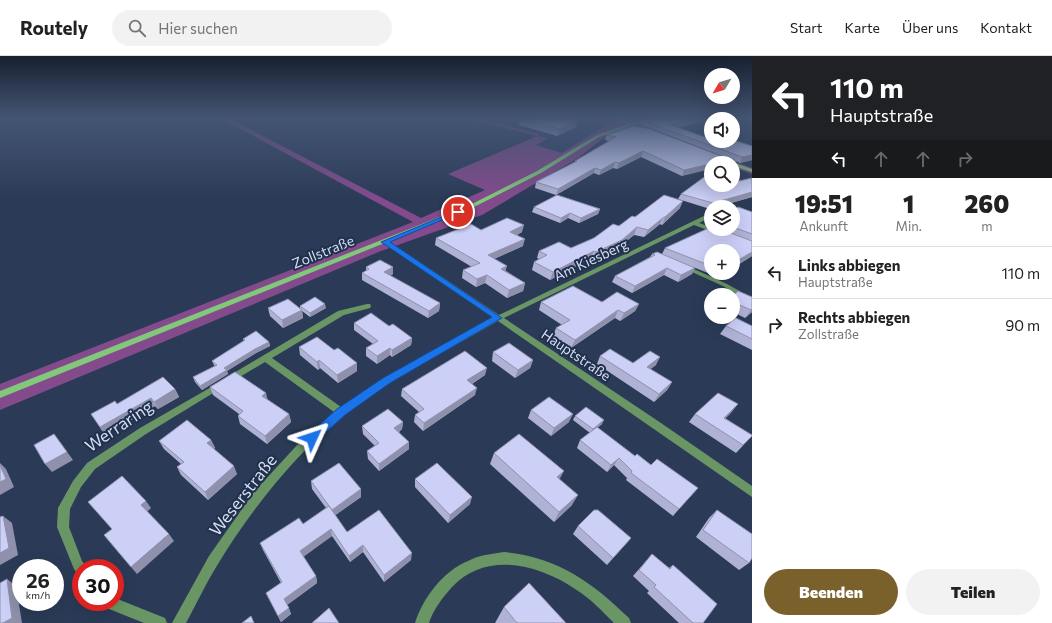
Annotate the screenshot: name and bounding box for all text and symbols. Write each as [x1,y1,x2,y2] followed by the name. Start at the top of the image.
[112,10,392,46] search box
[20,16,88,39] text: Routely
[126,17,148,39] icon: search
[158,19,238,37] text: Hier suchen
[790,19,823,36] text: Start
[845,19,880,36] text: Karte
[902,19,958,36] text: Über uns
[980,19,1032,36] text: Kontakt
[704,68,740,104] north arrow
[704,68,740,324] map controls
[830,70,904,104] text: 110 m
[764,72,816,124] icon: left
[830,104,933,126] text: Hauptstraße
[704,112,740,148] button: sound
[828,148,850,170] icon: left
[870,148,892,170] icon: ahead
[912,148,934,170] icon: ahead
[954,148,976,170] icon: right
[704,156,740,192] button: search
[795,189,853,218] text: 19:51
[903,189,914,218] text: 1
[965,189,1009,218] text: 260
[441,195,475,229] pin
[704,200,740,236] button: layers
[447,201,469,223] icon: arrive
[799,218,848,234] text: Ankunft
[896,218,922,234] text: Min.
[981,218,993,234] text: m
[289,231,356,272] street label: Zollstraße
[551,235,631,284] street label: Am Kiesberg
[704,244,740,280] button: +
[798,256,900,274] text: Links abbiegen
[764,262,786,284] icon: left
[1001,264,1040,282] text: 110 m
[798,274,873,290] text: Hauptstraße
[704,288,740,324] button: −
[798,308,910,326] text: Rechts abbiegen
[764,314,786,336] icon: right
[1005,316,1040,334] text: 90 m
[538,325,614,384] street label: Hauptstraße
[798,326,859,342] text: Zollstraße
[81,395,157,456] street label: Werraring
[291,417,333,459] position arrow
[204,450,281,540] street label: Weserstraße
[72,559,124,611] speed limit sign: 30
[26,568,50,592] text: 26
[764,569,898,615] button: Beenden
[906,569,1040,615] button: Teilen
[26,589,50,601] text: km/h

